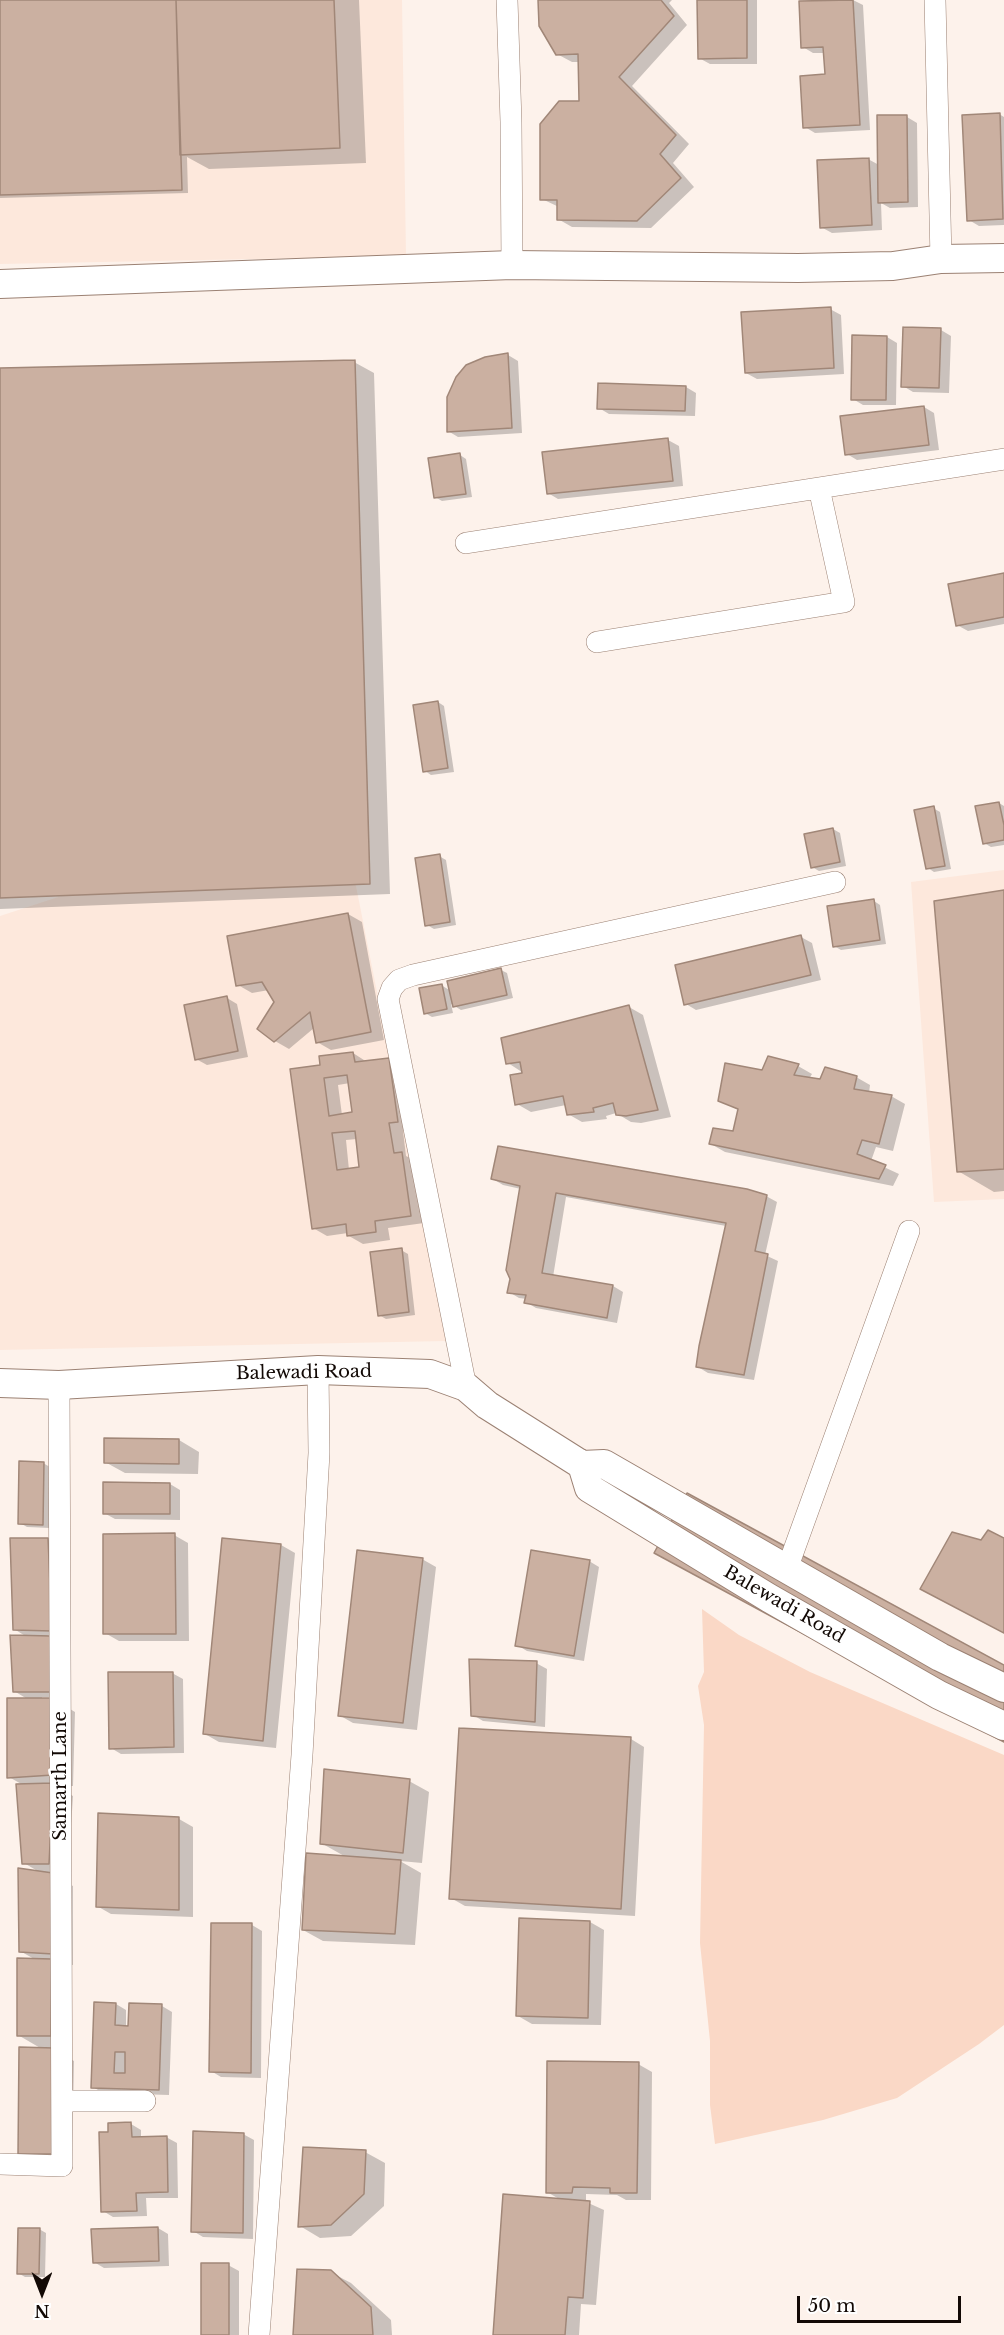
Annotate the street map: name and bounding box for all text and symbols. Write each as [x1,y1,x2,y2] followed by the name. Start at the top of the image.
[236,1361,372,1385] street label: Balewadi Road
[720,1562,848,1648] street label: Balewadi Road
[50,1711,72,1841] street label: Samarth Lane
[12,2263,72,2323] north arrow
[800,2284,964,2322] scale bar
[808,2295,856,2317] text: 50 m
[34,2301,50,2321] text: N

